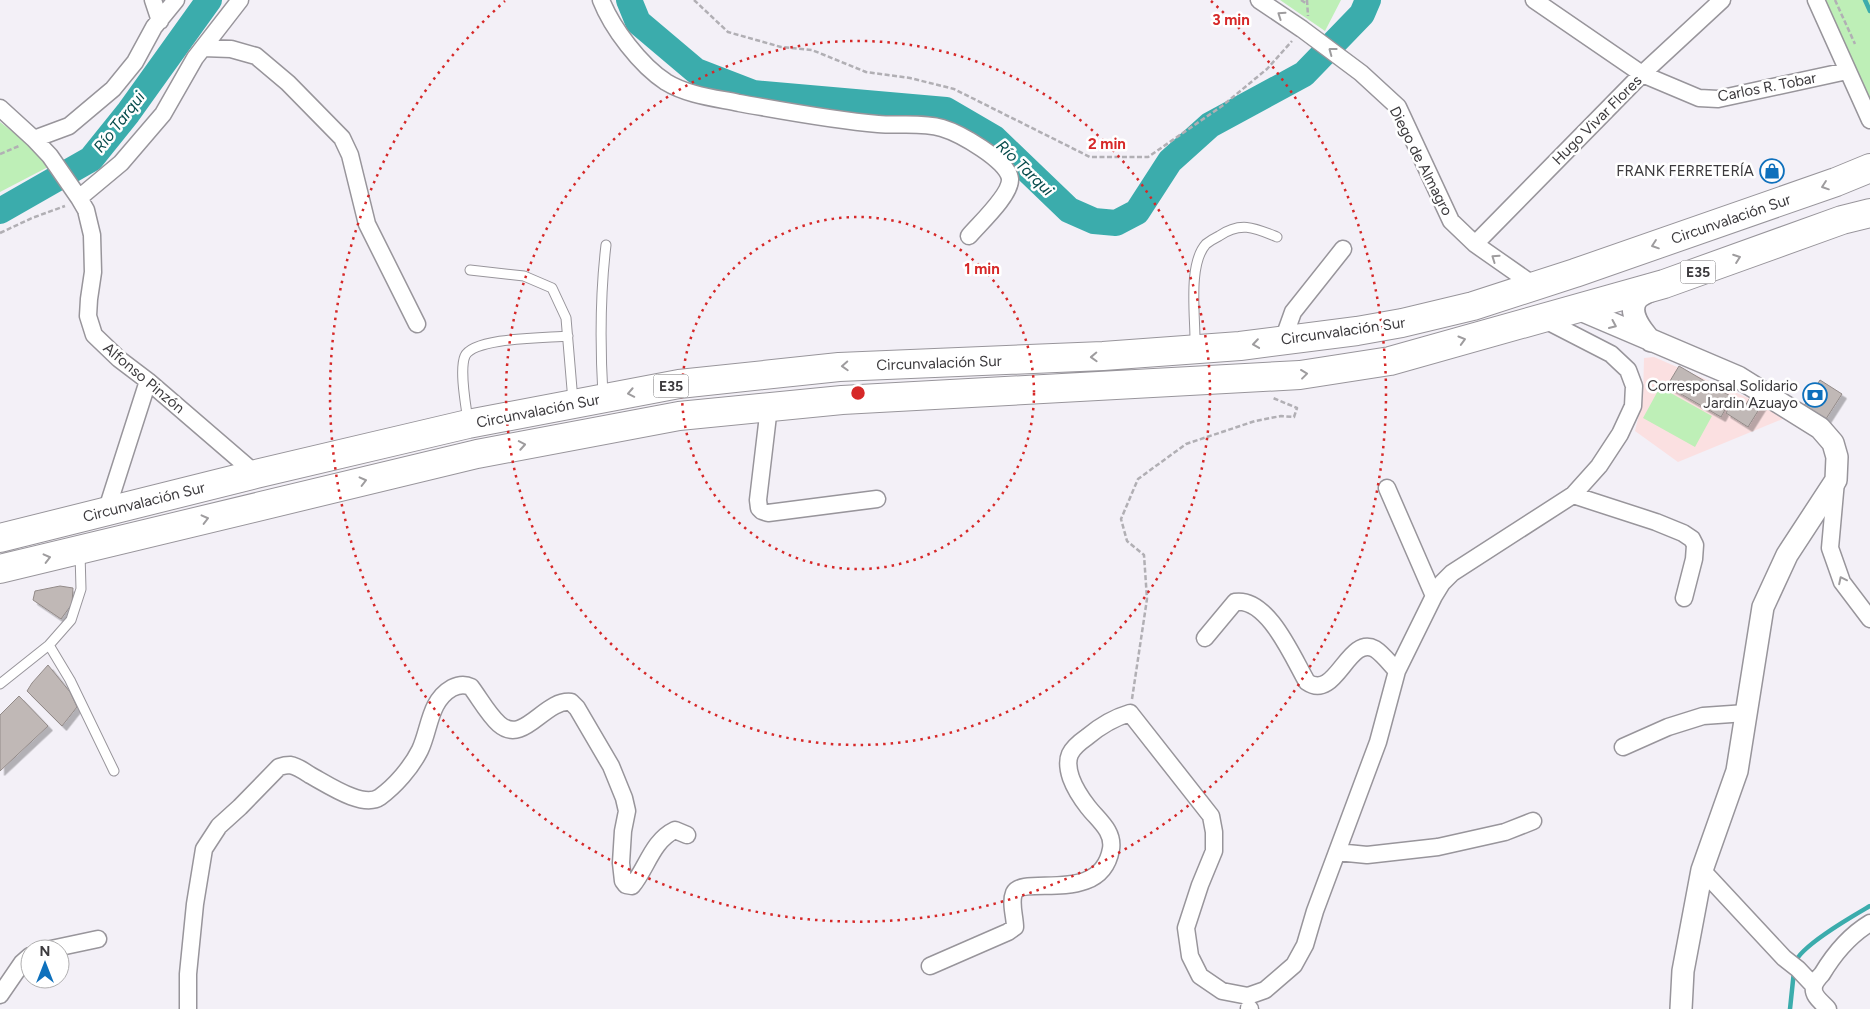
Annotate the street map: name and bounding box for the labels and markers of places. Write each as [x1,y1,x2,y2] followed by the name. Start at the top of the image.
[1759,158,1785,184] shop icon: FRANK FERRETERÍA
[1616,162,1754,180] place label: FRANK FERRETERÍA
[1647,377,1798,412] place label: Corresponsal Solidario Jardin Azuayo
[1802,382,1828,408] bank icon: Corresponsal Solidario Jardin Azuayo
[849,384,867,402] centre of rings

